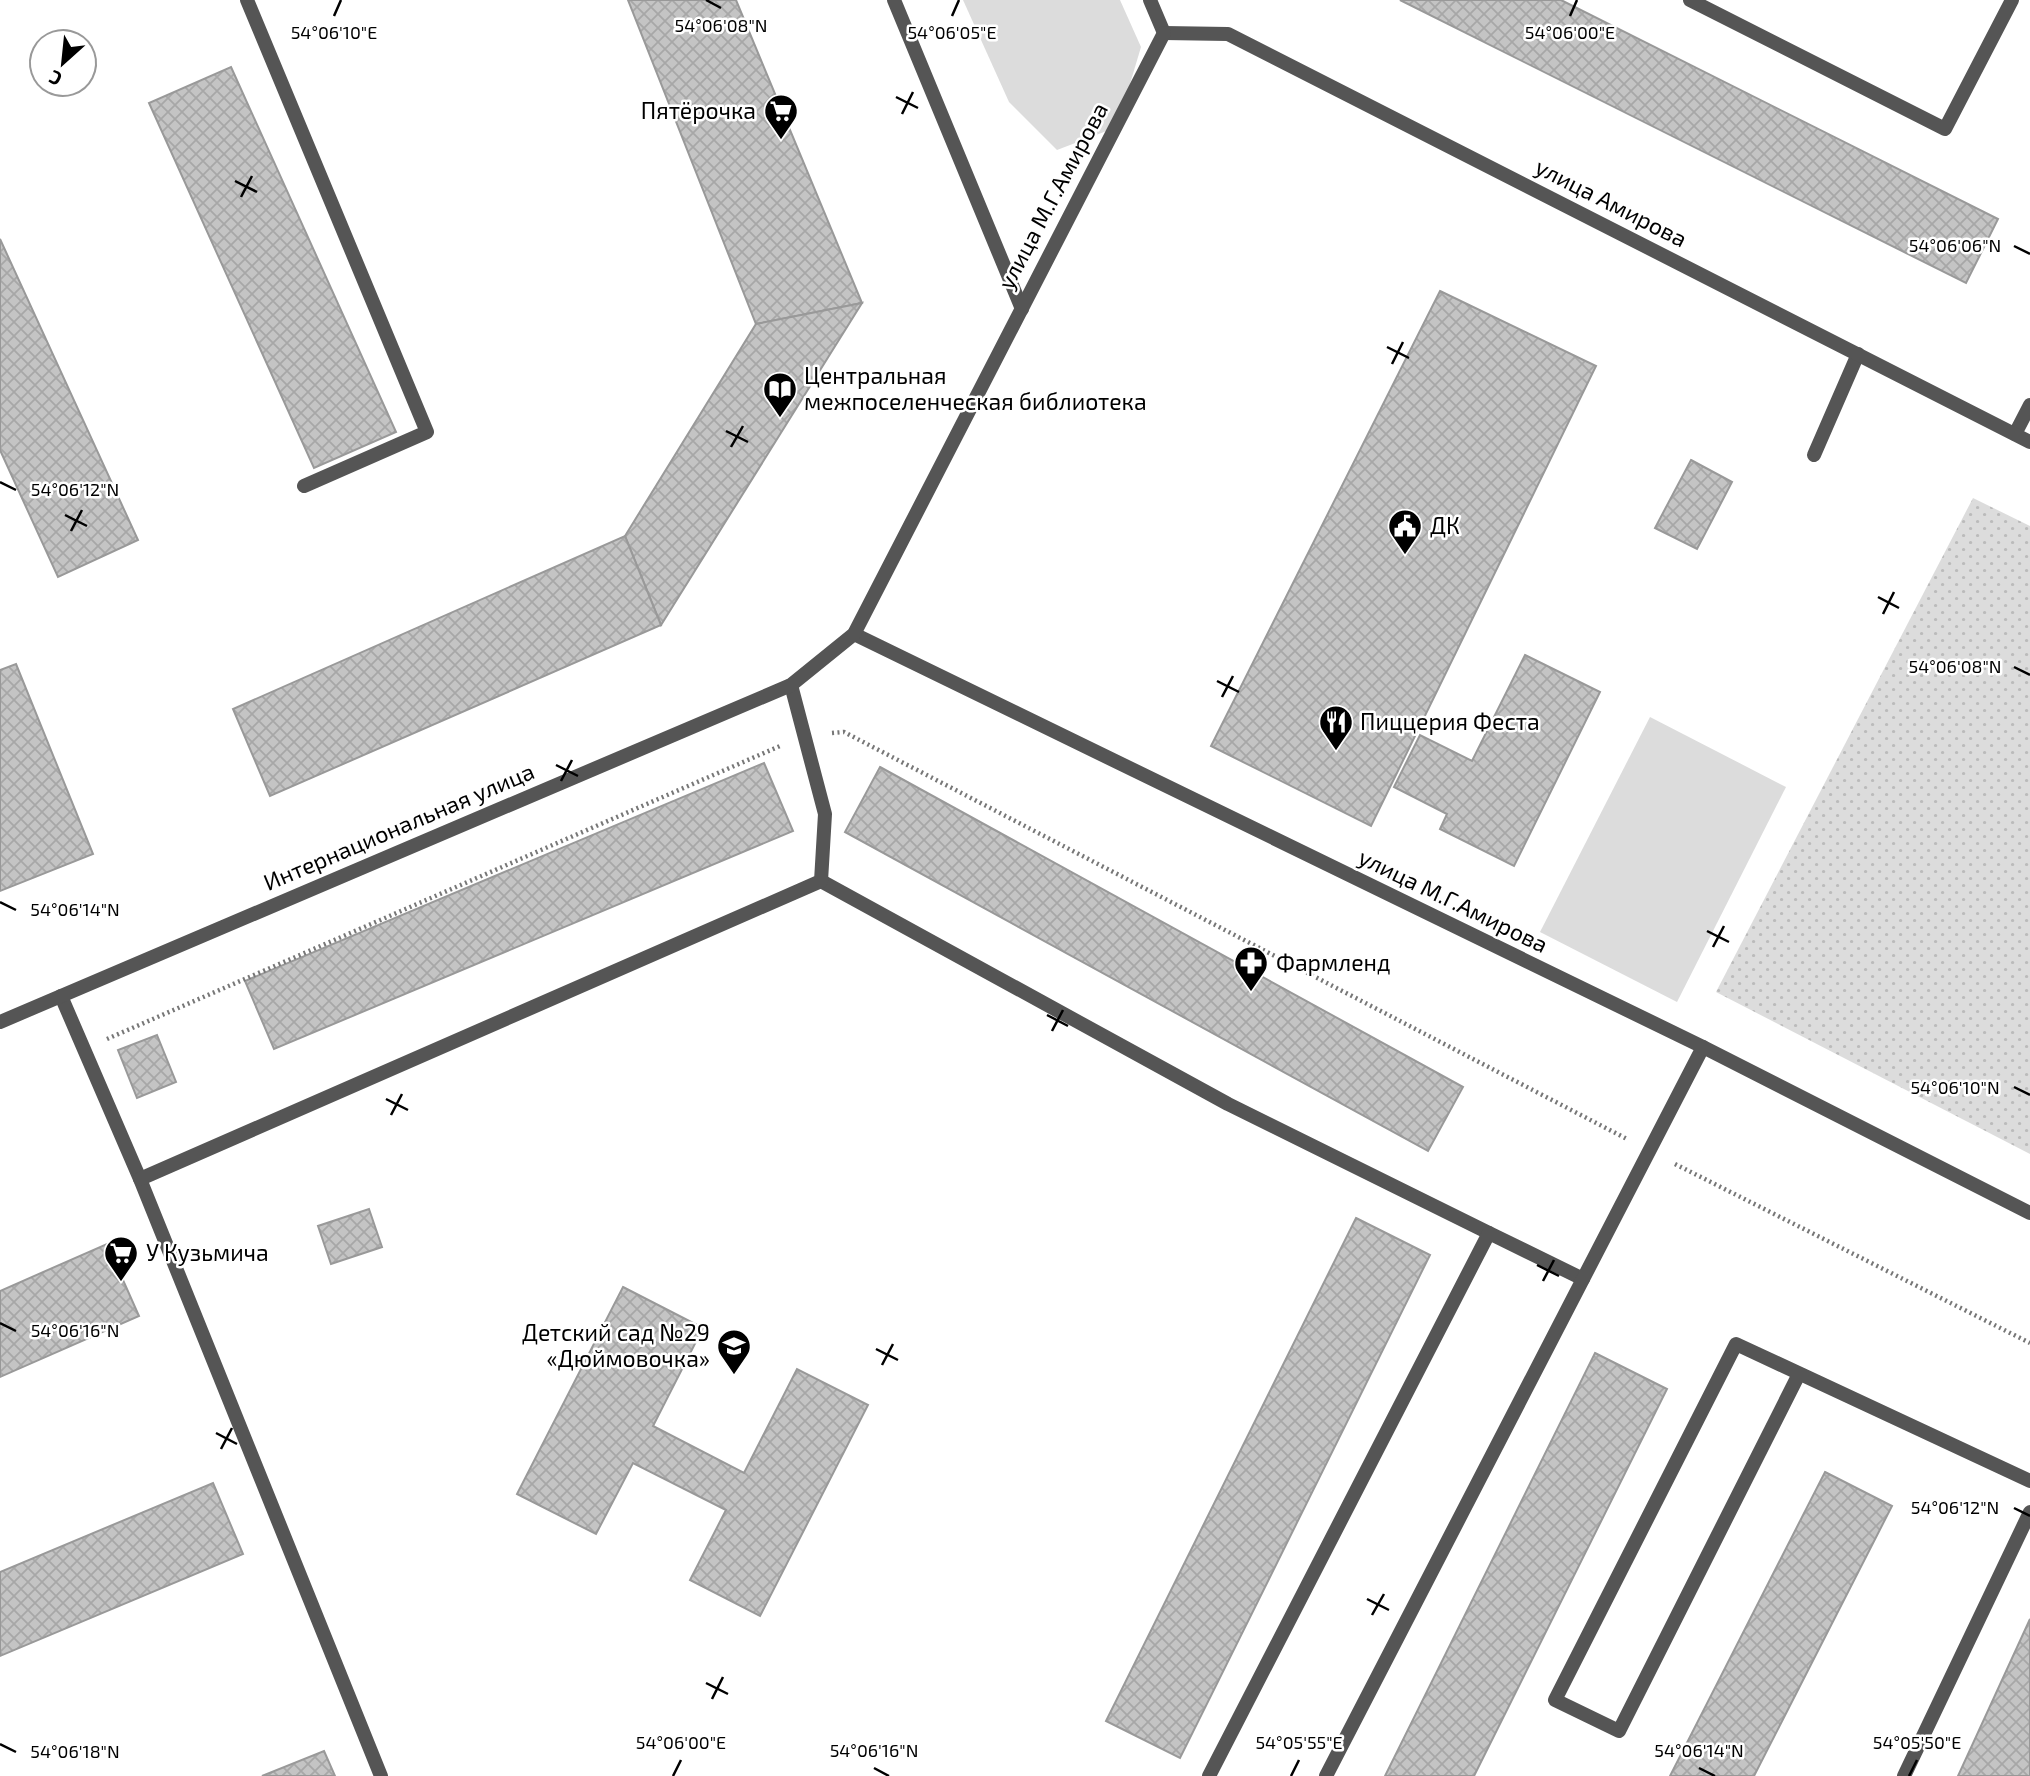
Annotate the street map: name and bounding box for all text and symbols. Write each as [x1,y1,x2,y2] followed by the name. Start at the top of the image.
[675,14,768,36] text: 54°06'08"N
[291,21,377,43] text: 54°06'10"E
[907,21,997,43] text: 54°06'05"E
[1525,21,1615,43] text: 54°06'00"E
[28,28,98,98] north arrow
[45,66,65,91] text: С
[762,92,800,141] supermarket icon: Пятёрочка
[641,96,756,124] place label: Пятёрочка
[991,98,1114,294] street label: улица М.Г.Амирова
[1531,152,1692,253] street label: улица Амирова
[1909,234,2001,256] text: 54°06'06"N
[804,361,1147,415] place label: Центральная межпоселенческая библиотека
[761,370,799,419] library icon: Центральная межпоселенческая библиотека
[31,478,119,500] text: 54°06'12"N
[1386,507,1424,556] public building icon: ДК
[1430,511,1460,539] place label: ДК
[1909,655,2002,677] text: 54°06'08"N
[1317,703,1355,752] restaurant icon: Пиццерия Феста
[1360,707,1540,735] place label: Пиццерия Феста
[259,756,539,897] street label: Интернациональная улица
[1354,842,1553,959] street label: улица М.Г.Амирова
[30,898,120,920] text: 54°06'14"N
[1232,944,1270,993] pharmacy icon: Фармленд
[1276,948,1390,976] place label: Фармленд
[1910,1076,2000,1098] text: 54°06'10"N
[102,1234,140,1283] supermarket icon: У Кузьмича
[146,1238,269,1267] place label: У Кузьмича
[522,1318,710,1372] place label: Детский сад №29 «Дюймовочка»
[31,1319,119,1341] text: 54°06'16"N
[715,1327,753,1376] school or university icon: Детский сад №29 «Дюймовочка»
[1911,1496,1999,1518] text: 54°06'12"N
[636,1731,726,1753] text: 54°06'00"E
[1255,1731,1343,1753] text: 54°05'55"E
[1873,1731,1961,1753] text: 54°05'50"E
[830,1739,918,1761] text: 54°06'16"N
[1654,1739,1744,1761] text: 54°06'14"N
[30,1740,120,1762] text: 54°06'18"N

